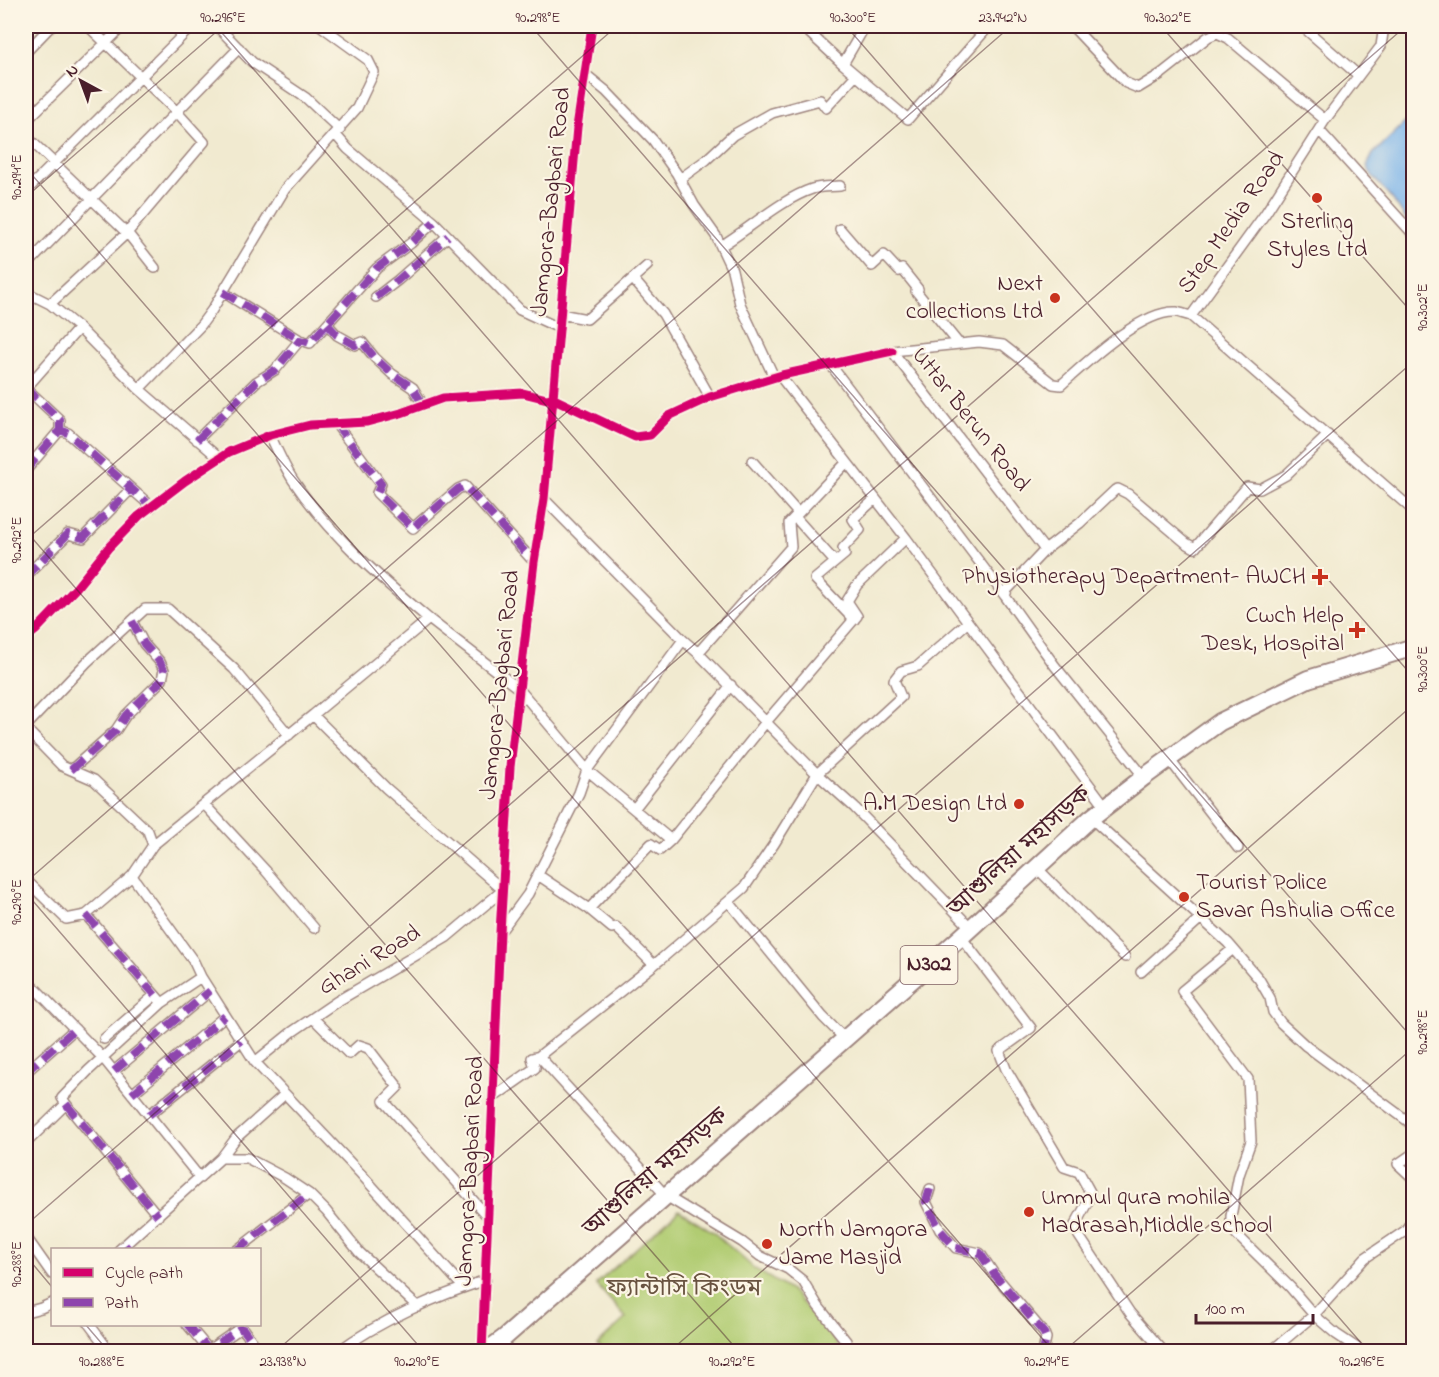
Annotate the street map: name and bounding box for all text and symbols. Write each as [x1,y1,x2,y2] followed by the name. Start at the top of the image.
[200,7,246,29] text: 90.296°E
[516,7,560,29] text: 90.298°E
[830,7,876,29] text: 90.300°E
[978,7,1028,29] text: 23.942°N
[1144,7,1192,29] text: 90.302°E
[51,51,111,111] north arrow
[61,58,85,84] text: N
[523,85,582,318] street label: Jamgora-Bagbari Road
[1170,144,1295,302] street label: Step Media Road
[6,154,28,200] text: 90.294°E
[1310,191,1324,205] marker: Sterling Styles Ltd
[1267,205,1368,269] place label: Sterling Styles Ltd
[906,267,1044,330] place label: Next collections Ltd
[1412,283,1434,331] text: 90.302°E
[1048,291,1062,305] marker: Next collections Ltd
[902,340,1038,500] street label: Uttar Berun Road
[6,517,28,563] text: 90.292°E
[962,560,1306,596] place label: Physiotherapy Department- AWCH
[472,568,531,801] street label: Jamgora-Bagbari Road
[1311,568,1329,586] marker: Physiotherapy Department- AWCH
[1201,599,1344,662] place label: Cwch Help Desk, Hospital
[1348,621,1366,639] marker: Cwch Help Desk, Hospital
[1412,646,1434,692] text: 90.300°E
[940,777,1100,927] street label: আশুলিয়া মহাসড়ক
[863,787,1008,822] place label: A.M Design Ltd
[1012,797,1026,811] marker: A.M Design Ltd
[1196,866,1395,929] place label: Tourist Police Savar Ashulia Office
[6,879,28,925] text: 90.290°E
[1177,890,1191,904] marker: Tourist Police Savar Ashulia Office
[312,916,428,1005] street label: Ghani Road
[900,946,958,984] road number: N302
[1412,1010,1434,1054] text: 90.298°E
[447,1054,495,1287] street label: Jamgora-Bagbari Road
[575,1099,737,1247] street label: আশুলিয়া মহাসড়ক
[1041,1181,1272,1244] place label: Ummul qura mohila Madrasah,Middle school
[1022,1205,1036,1219] marker: Ummul qura mohila Madrasah,Middle school
[779,1213,928,1276] place label: North Jamgora Jame Masjid
[760,1237,774,1251] marker: North Jamgora Jame Masjid
[6,1241,28,1287] text: 90.288°E
[51,1248,261,1326] legend
[105,1261,183,1287] text: Cycle path
[606,1272,762,1307] park label: ফ্যান্টাসি কিংডম
[1196,1287,1313,1325] scale bar
[105,1291,139,1317] text: Path
[1205,1297,1245,1323] text: 100 m
[79,1351,125,1373] text: 90.288°E
[259,1351,307,1373] text: 23.938°N
[394,1351,440,1373] text: 90.290°E
[709,1351,755,1373] text: 90.292°E
[1024,1351,1070,1373] text: 90.294°E
[1339,1351,1385,1373] text: 90.296°E

